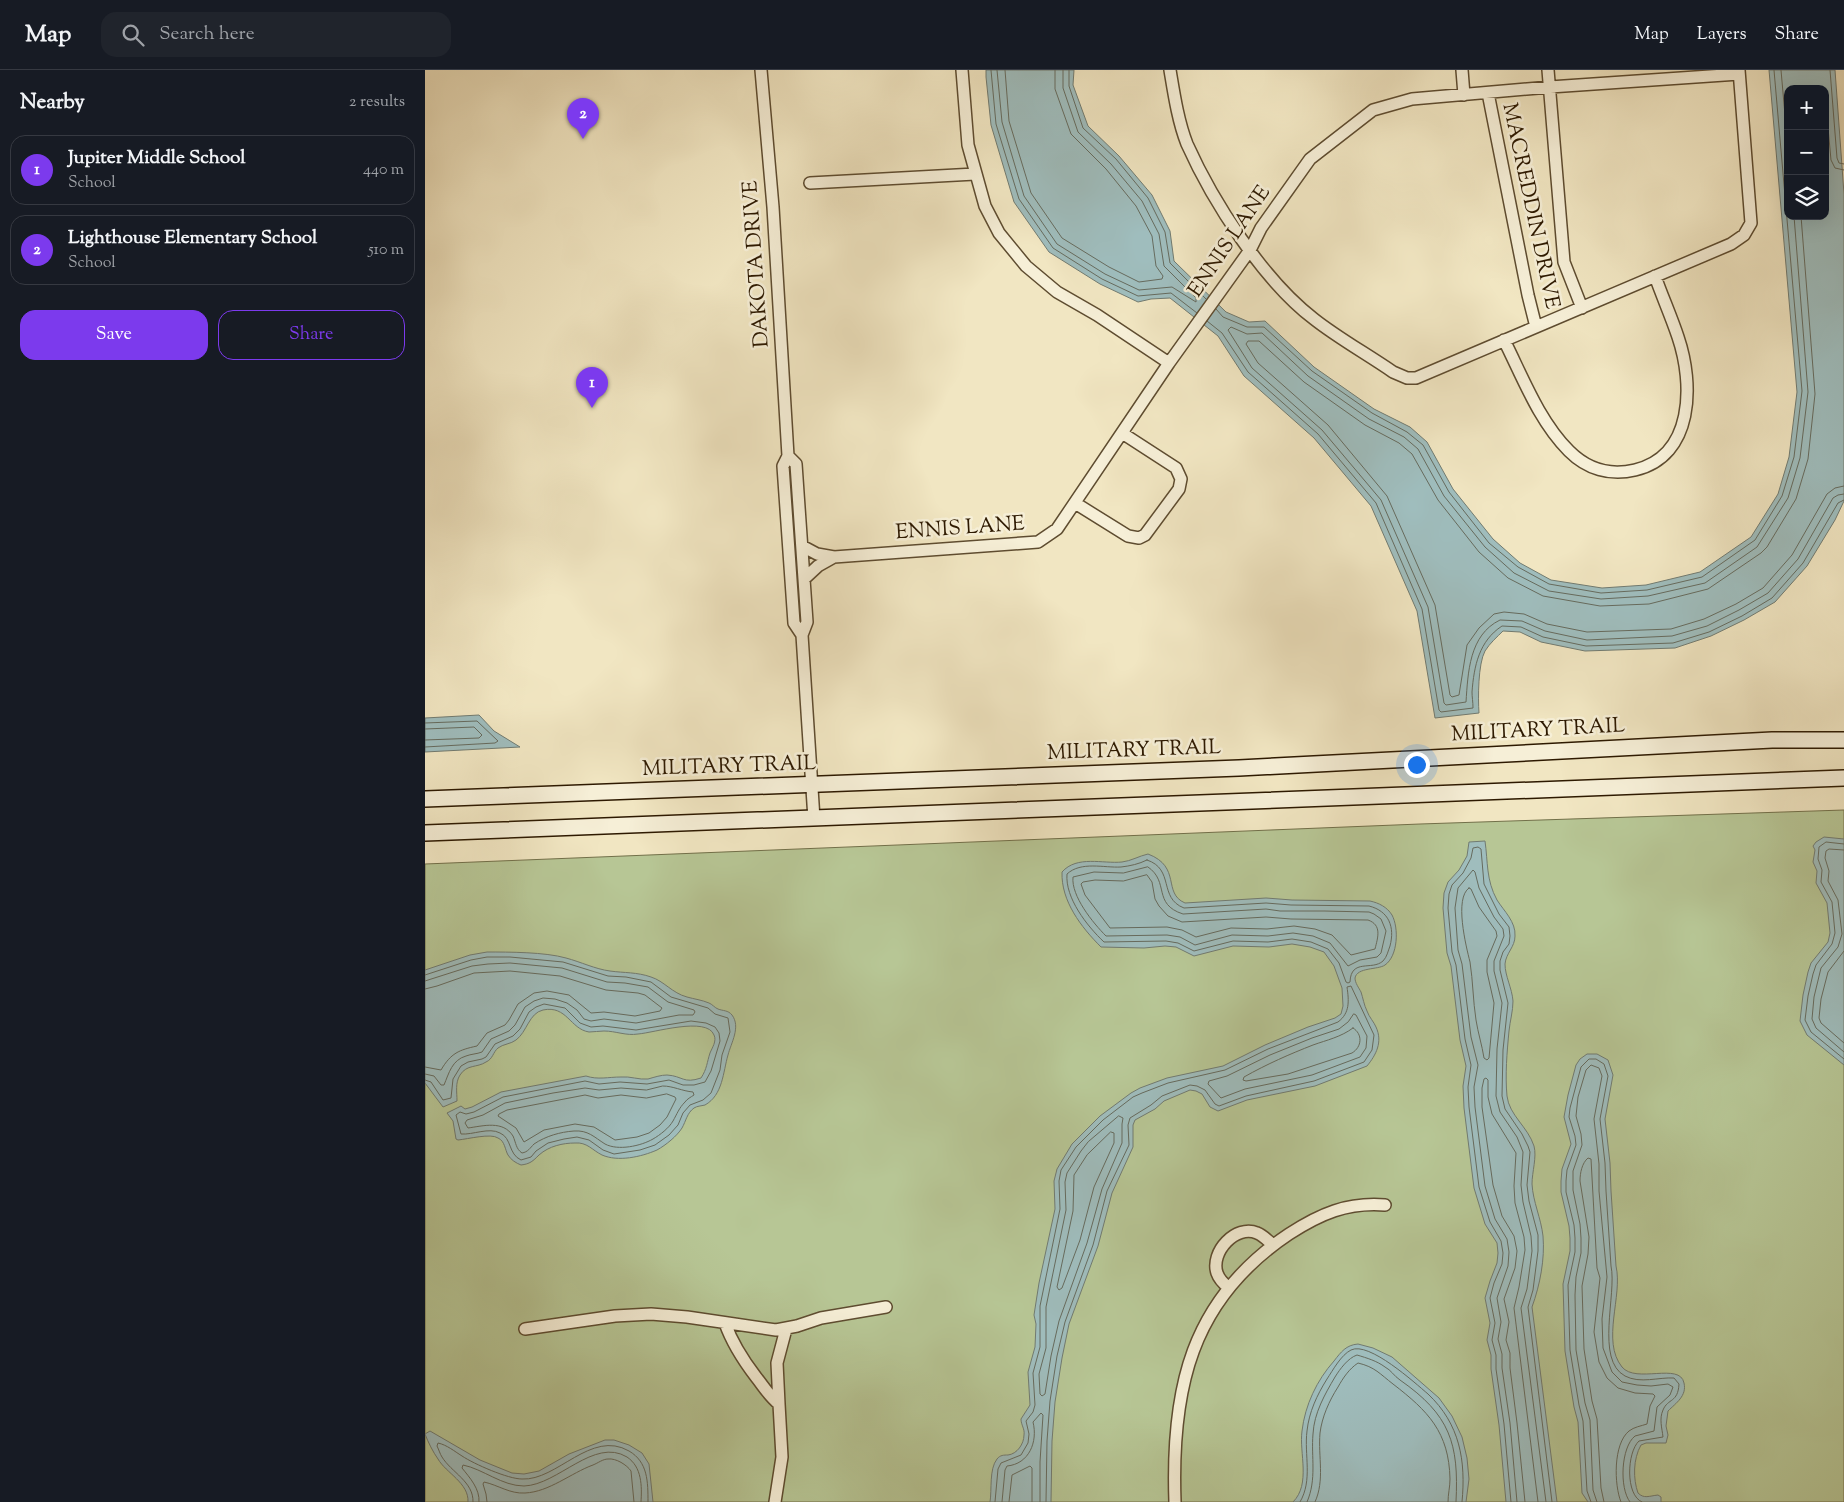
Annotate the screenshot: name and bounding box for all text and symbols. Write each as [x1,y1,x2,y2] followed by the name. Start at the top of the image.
[101,12,451,57] search box
[25,18,71,52] text: Map
[119,21,147,49] icon: search
[159,21,255,48] text: Search here
[1634,22,1669,48] text: Map
[1697,22,1747,48] text: Layers
[1775,22,1819,48] text: Share
[1784,85,1829,220] map controls
[1784,85,1829,130] button: +
[20,88,85,118] text: Nearby
[349,91,405,114] text: 2 results
[567,98,599,139] pin: 2
[1494,100,1567,312] street label: MACREDDIN DRIVE
[1784,130,1829,175] button: −
[68,145,246,172] text: Jupiter Middle School
[34,159,40,182] text: 1
[363,159,404,182] text: 440 m
[68,172,116,195] text: School
[1784,175,1829,220] button: layers
[736,179,778,349] street label: DAKOTA DRIVE
[1181,180,1279,304] street label: ENNIS LANE
[68,225,317,252] text: Lighthouse Elementary School
[33,239,41,262] text: 2
[368,239,404,262] text: 510 m
[68,252,116,275] text: School
[20,310,208,360] button: Save
[218,310,405,360] button: Share
[576,367,608,408] pin: 1
[894,510,1026,548] street label: ENNIS LANE
[1450,711,1626,751] street label: MILITARY TRAIL
[1047,733,1222,769] street label: MILITARY TRAIL
[642,749,817,785] street label: MILITARY TRAIL
[1404,752,1430,778] your location

